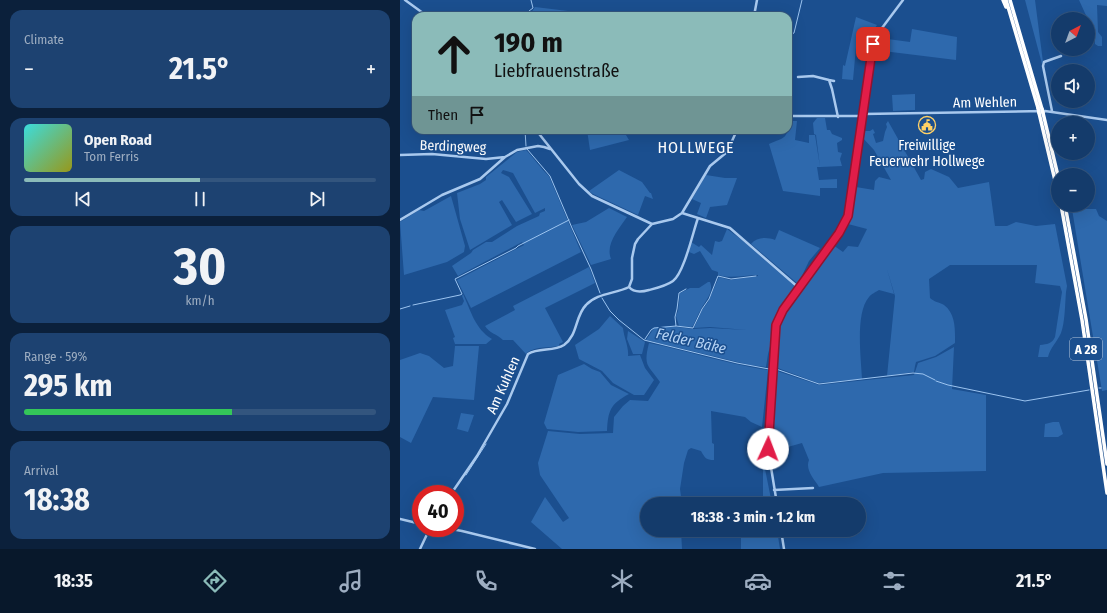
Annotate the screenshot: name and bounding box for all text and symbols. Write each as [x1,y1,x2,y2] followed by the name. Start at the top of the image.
[1051,12,1095,56] north arrow
[1051,12,1095,212] map controls
[494,26,563,59] text: 190 m
[856,27,890,61] pin
[428,28,480,80] icon: ahead
[24,32,64,47] text: Climate
[862,33,884,55] icon: arrive
[169,51,231,87] text: 21.5°
[24,56,34,83] text: −
[366,56,376,83] text: +
[494,60,619,82] text: Liebfrauenstraße
[1051,64,1095,108] button: sound
[953,93,1017,112] street label: Am Wehlen
[466,104,488,126] icon: arrive
[428,106,458,124] text: Then
[917,115,937,135] public building icon: Freiwillige Feuerwehr Hollwege
[1051,116,1095,160] button: +
[84,131,152,149] text: Open Road
[419,137,487,156] street label: Berdingweg
[869,137,985,170] place label: Freiwillige Feuerwehr Hollwege
[657,138,735,157] district label: HOLLWEGE
[84,149,139,164] text: Tom Ferris
[1051,168,1095,212] button: −
[72,188,94,210] icon: previous
[189,188,211,210] icon: pause
[306,188,328,210] icon: next
[174,235,227,298] text: 30
[186,293,215,308] text: km/h
[654,324,728,358] water label: Felder Bäke
[1070,338,1102,360] road number: A 28
[24,349,87,364] text: Range · 59%
[483,354,524,417] street label: Am Kuhlen
[24,368,112,404] text: 295 km
[747,428,789,470] position arrow
[24,463,58,478] text: Arrival
[24,482,90,518] text: 18:38
[412,485,464,537] speed limit sign: 40
[691,508,815,526] text: 18:38 · 3 min · 1.2 km
[201,567,229,595] icon: directions
[337,567,365,595] icon: music
[472,567,500,595] icon: phone
[608,567,636,595] icon: climate
[744,567,772,595] icon: car
[880,567,908,595] icon: filters
[54,570,93,592] text: 18:35
[1016,570,1053,592] text: 21.5°

